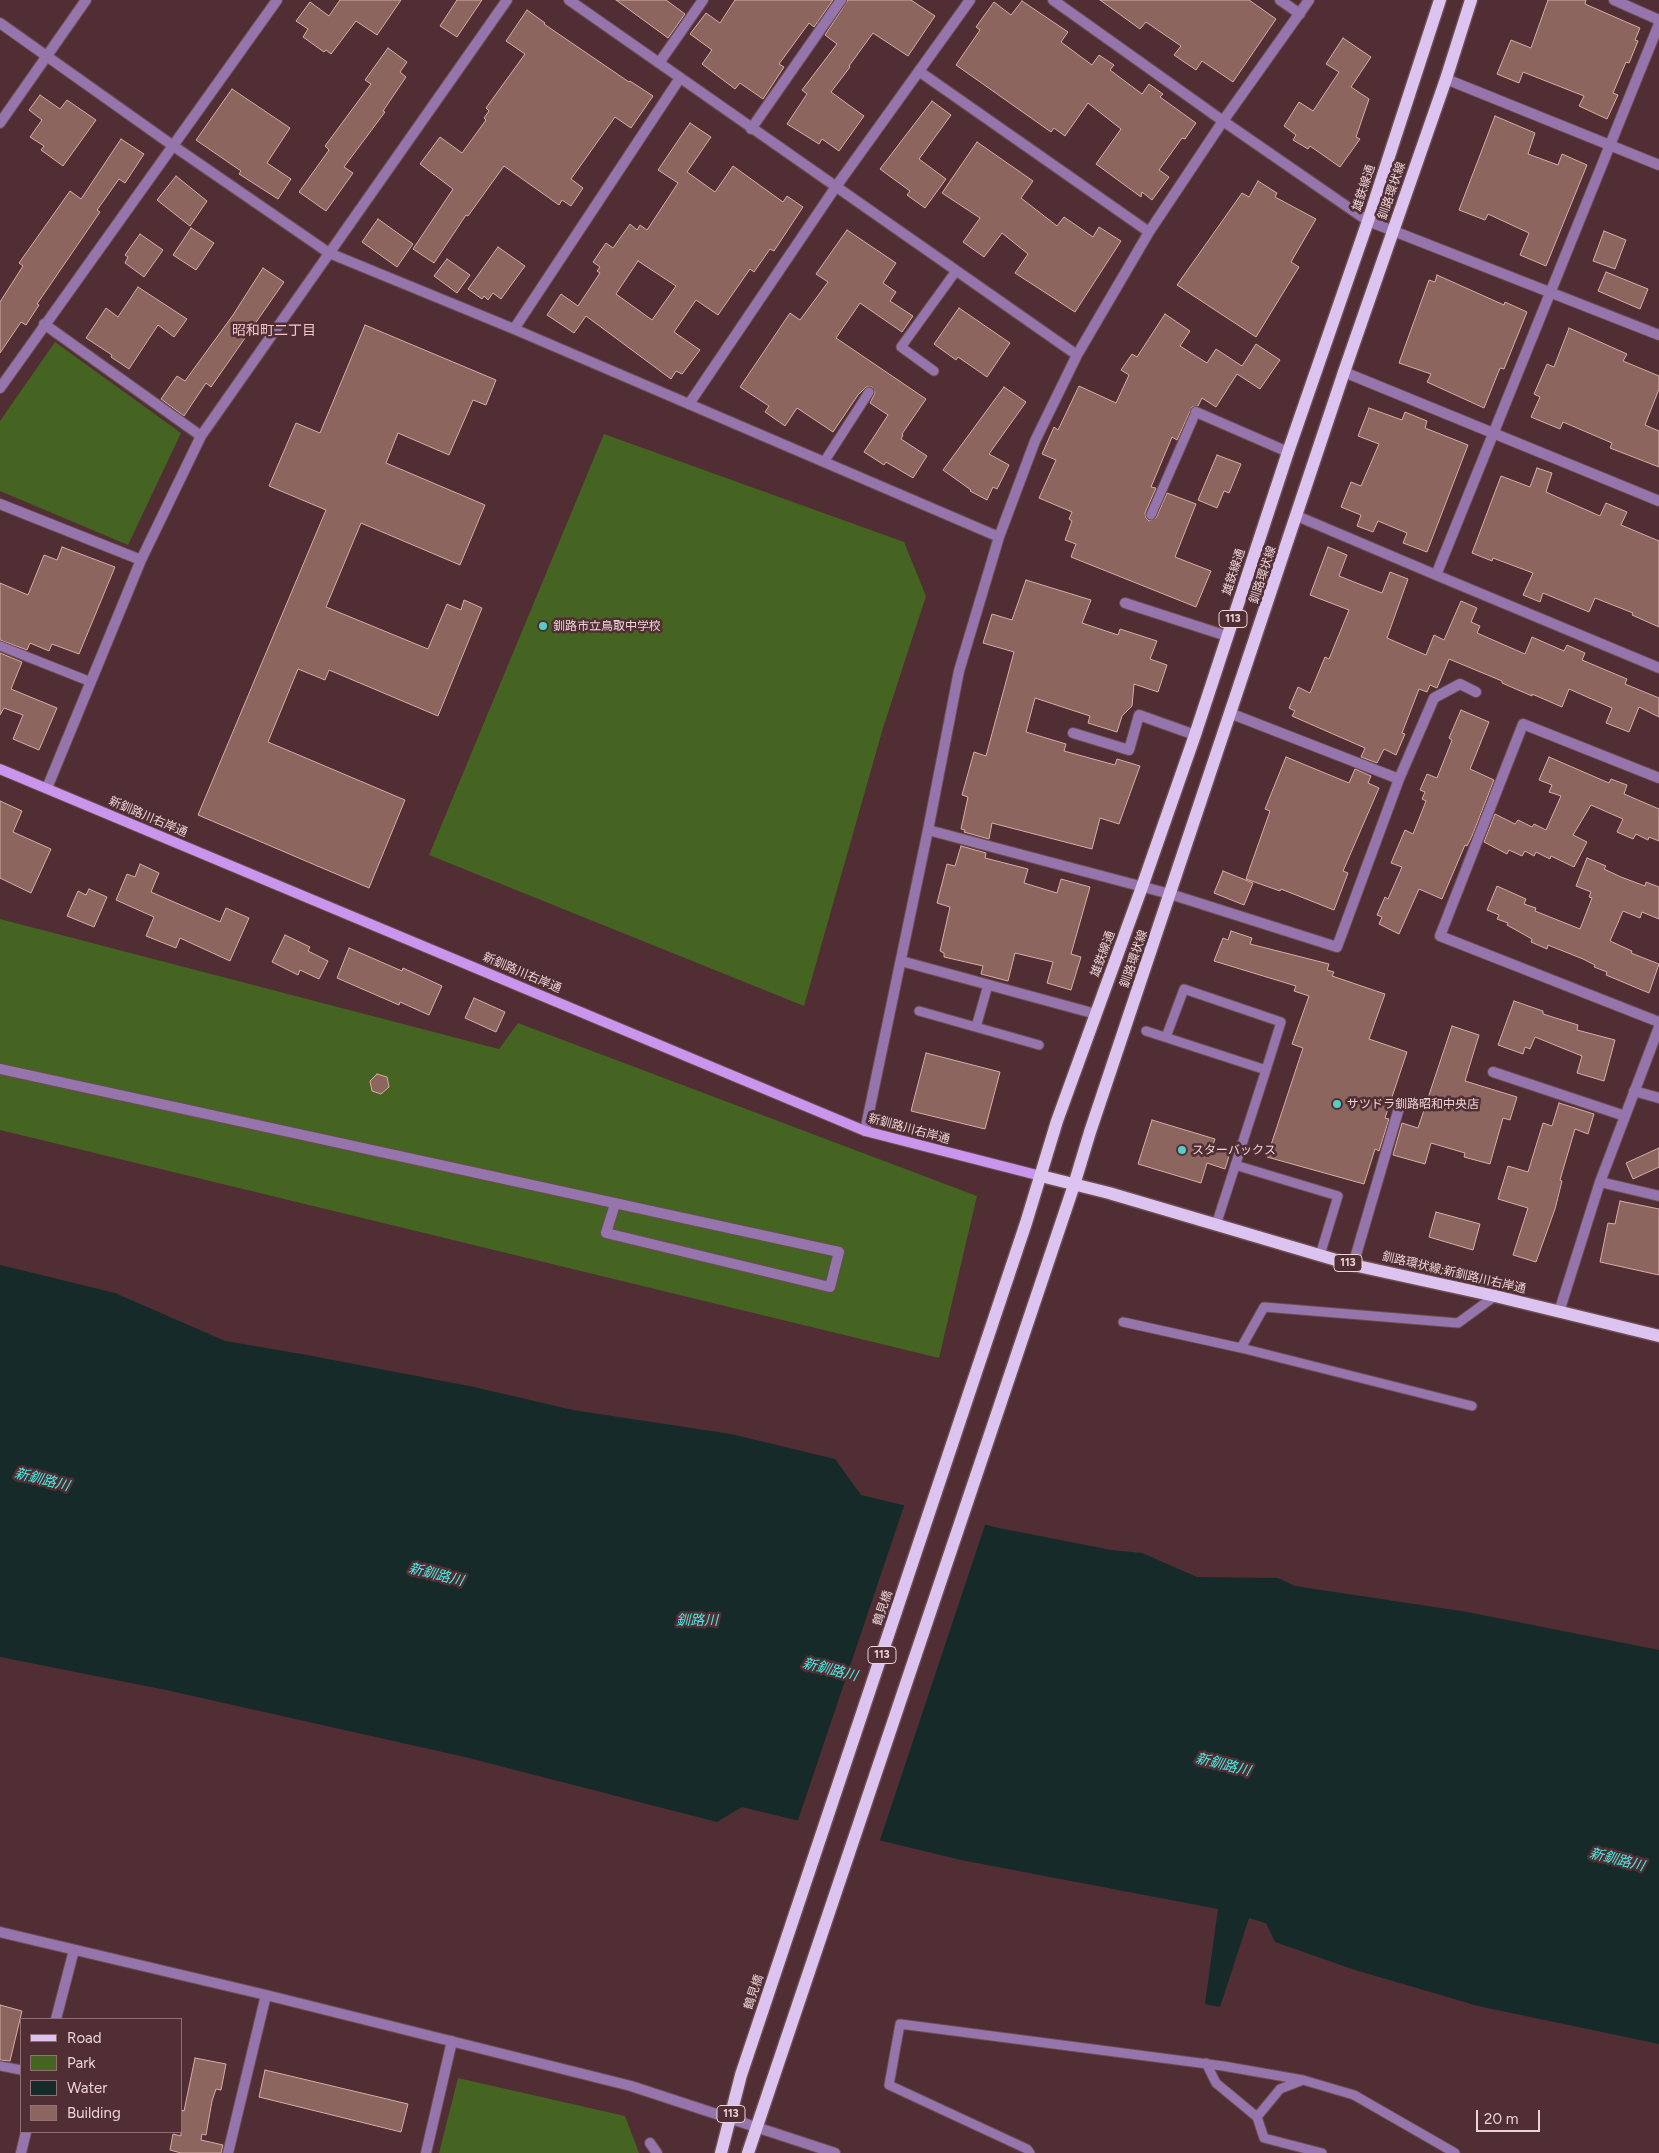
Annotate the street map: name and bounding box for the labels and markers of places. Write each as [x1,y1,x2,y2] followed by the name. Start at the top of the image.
[553,619,661,633] place label: 釧路市立鳥取中学校
[537,620,549,632] marker: 釧路市立鳥取中学校
[1347,1097,1479,1111] place label: サツドラ釧路昭和中央店
[1331,1098,1343,1110] marker: サツドラ釧路昭和中央店
[1192,1143,1276,1157] place label: スターバックス
[1176,1144,1188,1156] marker: スターバックス

